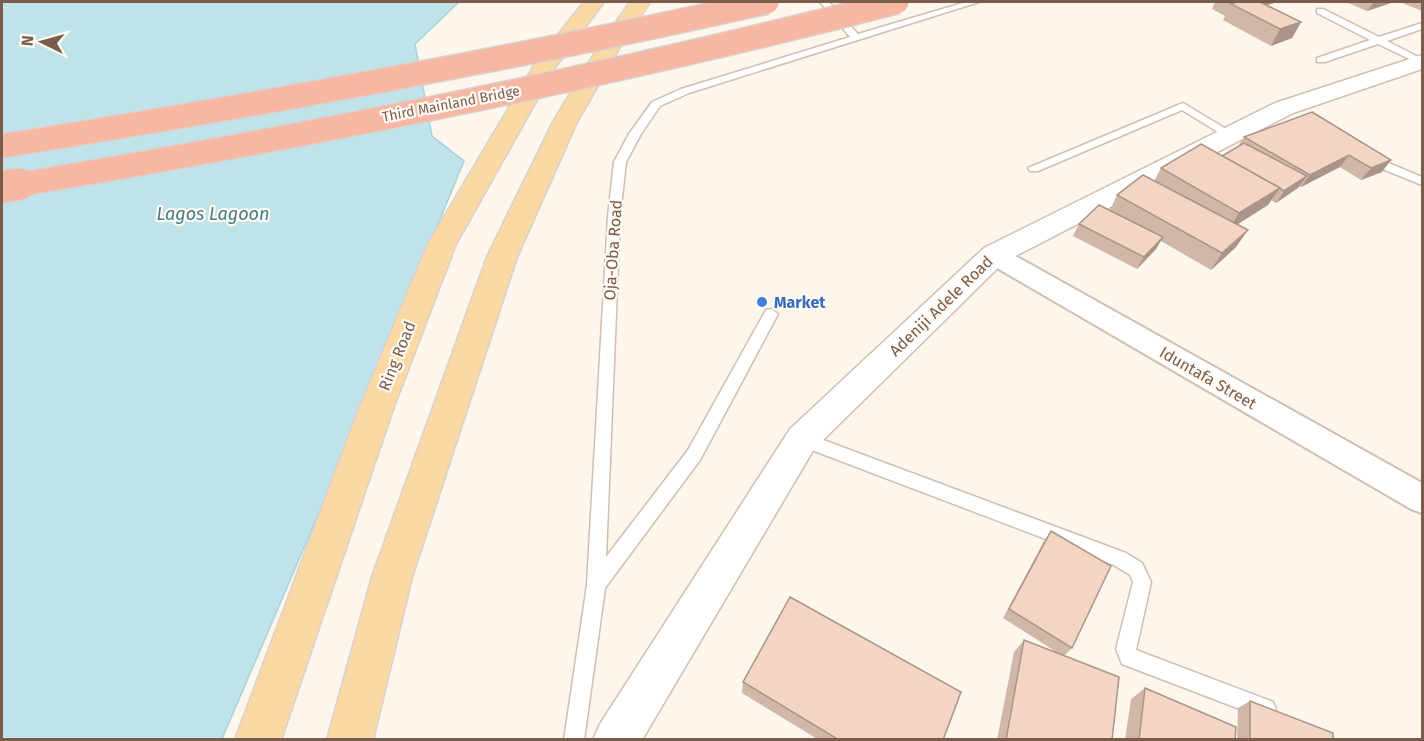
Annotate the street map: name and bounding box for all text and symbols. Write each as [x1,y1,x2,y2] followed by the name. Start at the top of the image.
[12,12,72,72] north arrow
[18,35,37,47] text: N
[381,82,521,126] street label: Third Mainland Bridge
[600,199,626,301] street label: Oja-Oba Road
[157,203,269,225] water label: Lagos Lagoon
[885,252,997,360] street label: Adeniji Adele Road
[774,293,826,312] place label: Market
[755,295,769,309] marker: Market
[375,319,419,393] street label: Ring Road
[1156,343,1260,414] street label: Iduntafa Street

